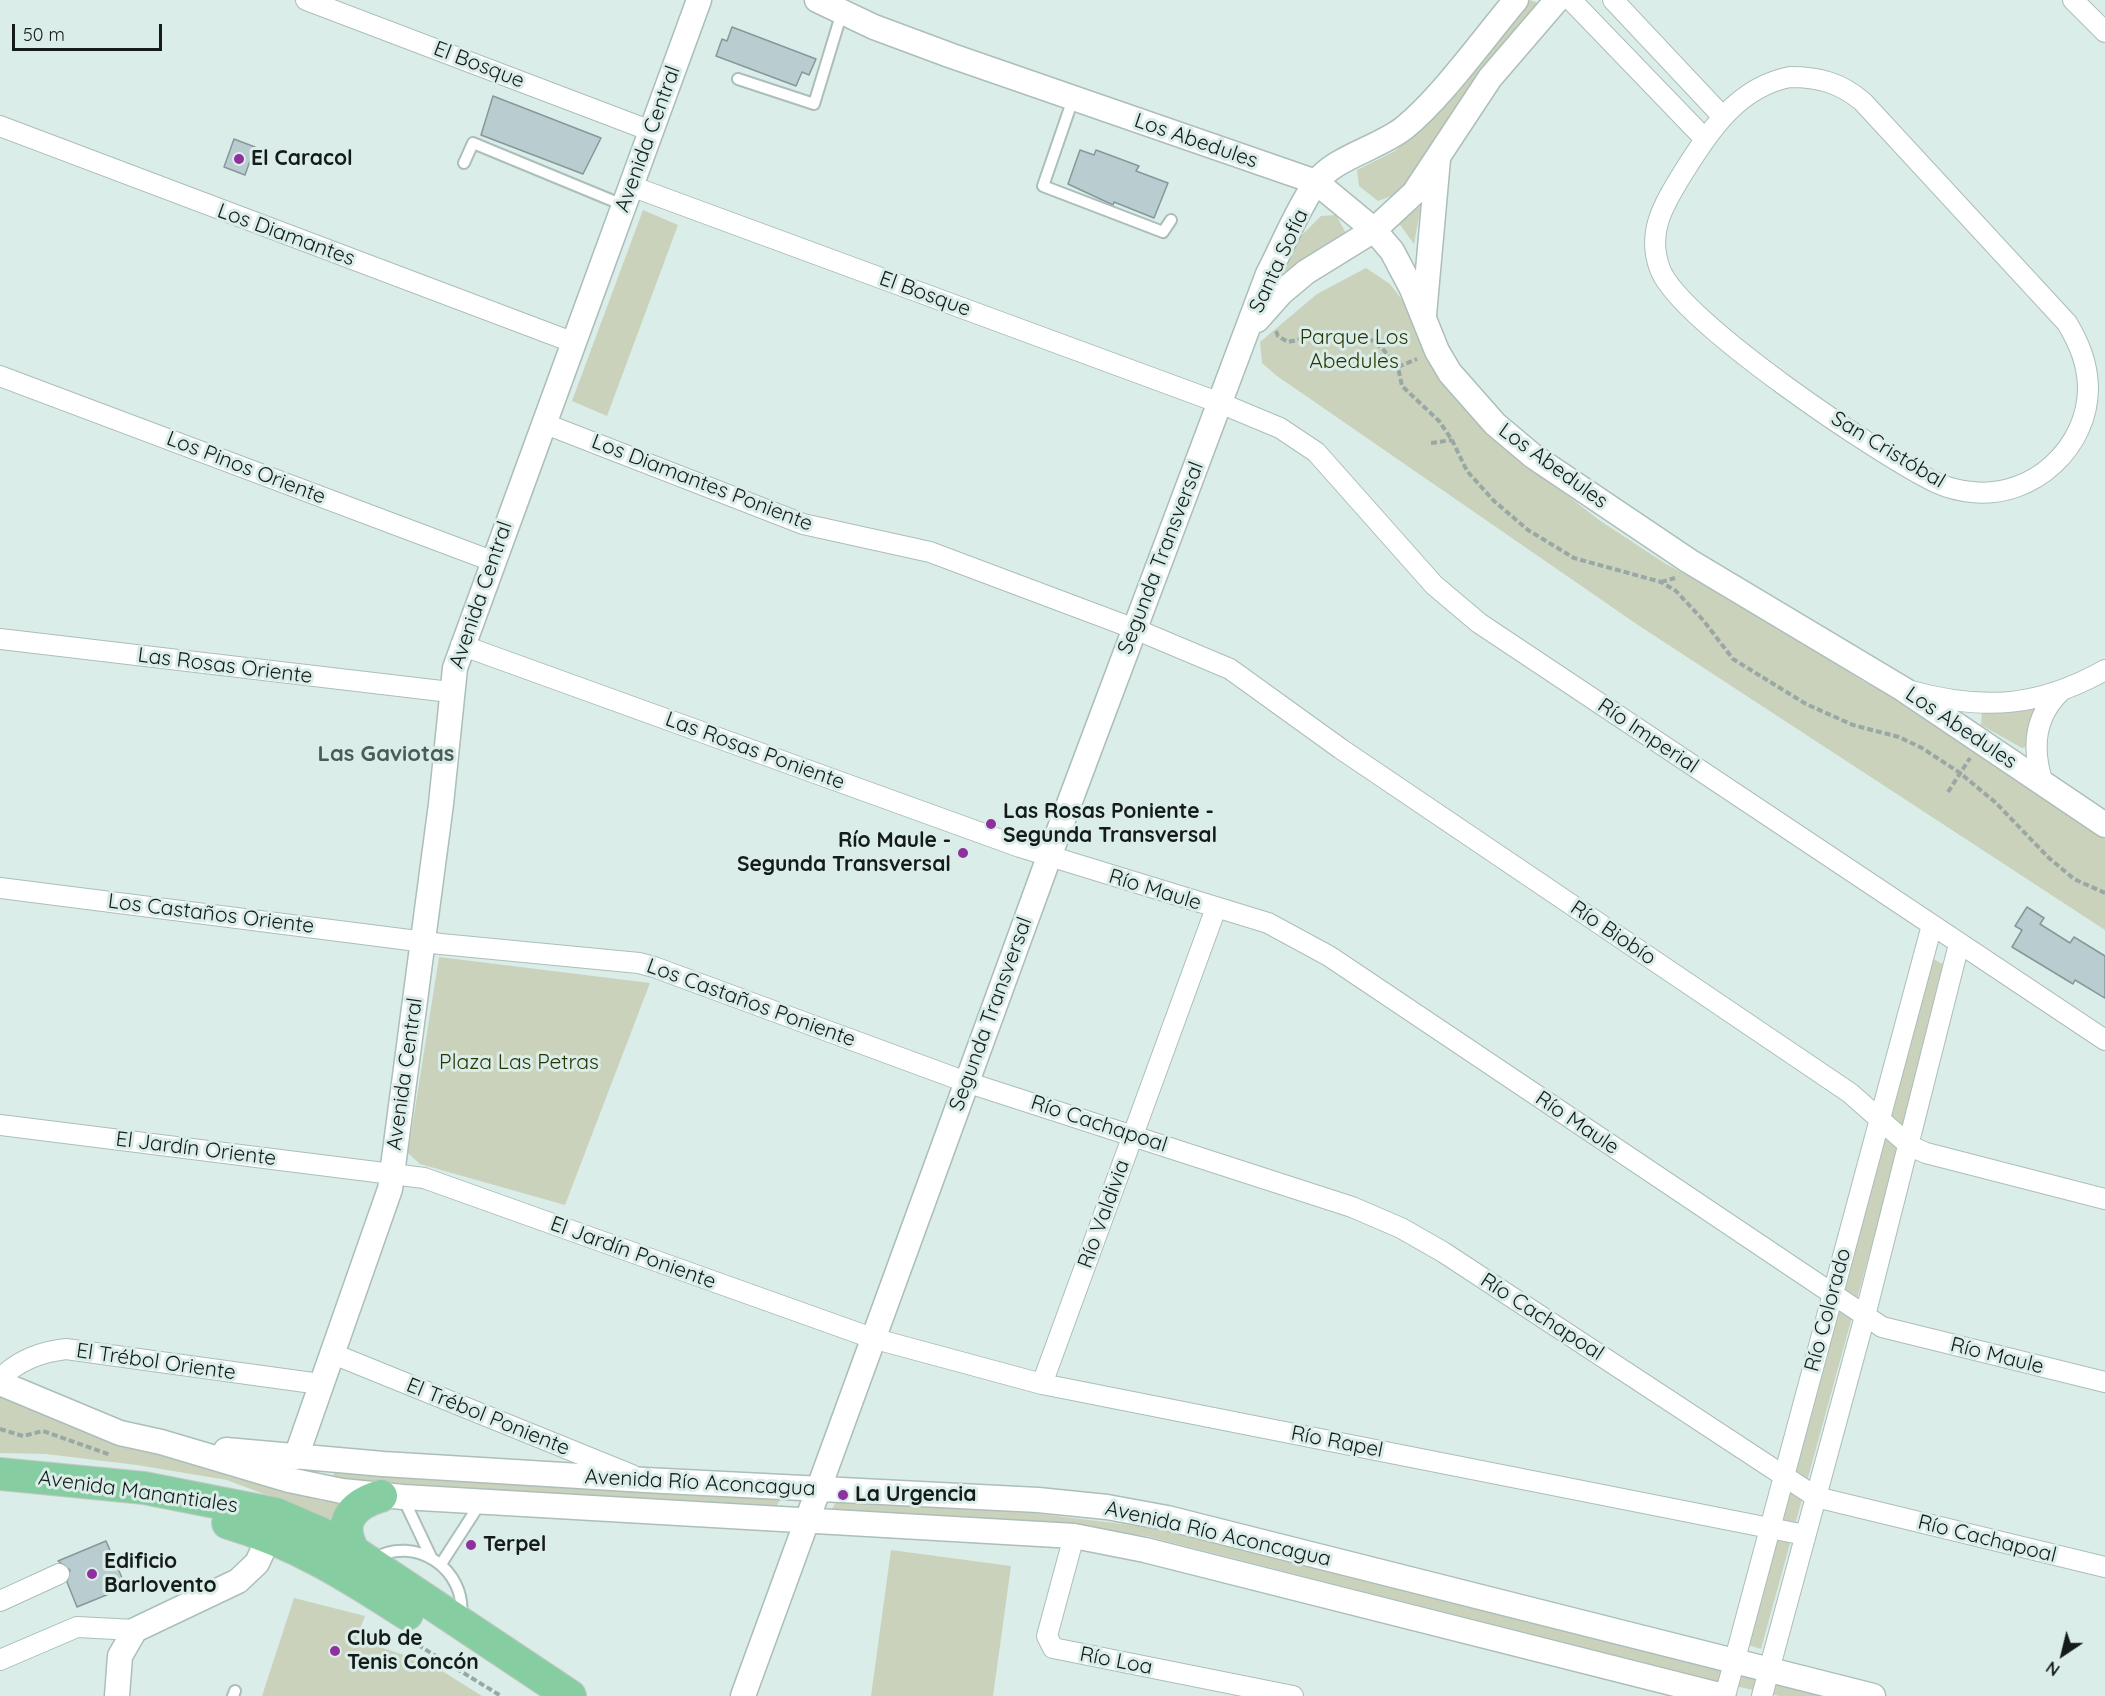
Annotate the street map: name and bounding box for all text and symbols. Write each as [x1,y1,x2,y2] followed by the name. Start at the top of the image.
[15,12,165,50] scale bar
[23,23,65,46] text: 50 m
[430,36,528,94] street label: El Bosque
[610,62,686,216] street label: Avenida Central
[1131,108,1261,174] street label: Los Abedules
[251,146,353,172] place label: El Caracol
[232,152,246,166] marker: El Caracol
[214,198,358,272] street label: Los Diamantes
[1244,205,1314,317] street label: Santa Sofía
[876,266,974,322] street label: El Bosque
[1300,325,1408,375] park label: Parque Los Abedules
[1826,406,1950,494] street label: San Cristóbal
[1493,418,1613,514] street label: Los Abedules
[163,426,329,510] street label: Los Pinos Oriente
[588,429,816,537] street label: Los Diamantes Poniente
[1113,458,1209,658] street label: Segunda Transversal
[444,518,518,672] street label: Avenida Central
[136,643,314,689] street label: Las Rosas Oriente
[1900,681,2022,775] street label: Los Abedules
[1593,693,1703,779] street label: Río Imperial
[662,707,848,795] street label: Las Rosas Poniente
[318,741,454,767] district label: Las Gaviotas
[1003,799,1217,849] place label: Las Rosas Poniente - Segunda Transversal
[984,817,998,831] marker: Las Rosas Poniente - Segunda Transversal
[737,828,951,878] place label: Río Maule - Segunda Transversal
[956,846,970,860] marker: Río Maule - Segunda Transversal
[1106,864,1204,916] street label: Río Maule
[106,889,316,939] street label: Los Castaños Oriente
[1565,895,1661,971] street label: Río Biobío
[944,914,1038,1114] street label: Segunda Transversal
[643,953,859,1053] street label: Los Castaños Poniente
[382,996,428,1152] street label: Avenida Central
[439,1050,599,1076] park label: Plaza Las Petras
[1530,1086,1624,1160] street label: Río Maule
[1028,1090,1170,1158] street label: Río Cachapoal
[114,1127,278,1171] street label: El Jardín Oriente
[1073,1156,1135,1272] street label: Río Valdivia
[547,1211,719,1295] street label: El Jardín Poniente
[1799,1246,1857,1374] street label: Río Colorado
[1476,1268,1608,1366] street label: Río Cachapoal
[1948,1332,2046,1380] street label: Río Maule
[75,1338,237,1386] street label: El Trébol Oriente
[403,1373,573,1461] street label: El Trébol Poniente
[1289,1421,1385,1463] street label: Río Rapel
[584,1464,816,1502] street label: Avenida Río Aconcagua
[37,1466,239,1518] street label: Avenida Manantiales
[855,1482,976,1508] place label: La Urgencia
[836,1488,850,1502] marker: La Urgencia
[1103,1496,1333,1572] street label: Avenida Río Aconcagua
[1915,1510,2059,1568] street label: Río Cachapoal
[483,1532,546,1558] place label: Terpel
[464,1538,478,1552] marker: Terpel
[104,1549,217,1599] place label: Edificio Barlovento
[85,1567,99,1581] marker: Edificio Barlovento
[2033,1624,2093,1684] north arrow
[347,1626,479,1676] place label: Club de Tenis Concón
[1077,1642,1155,1680] street label: Río Loa
[328,1644,342,1658] marker: Club de Tenis Concón
[2042,1657,2063,1680] text: N

